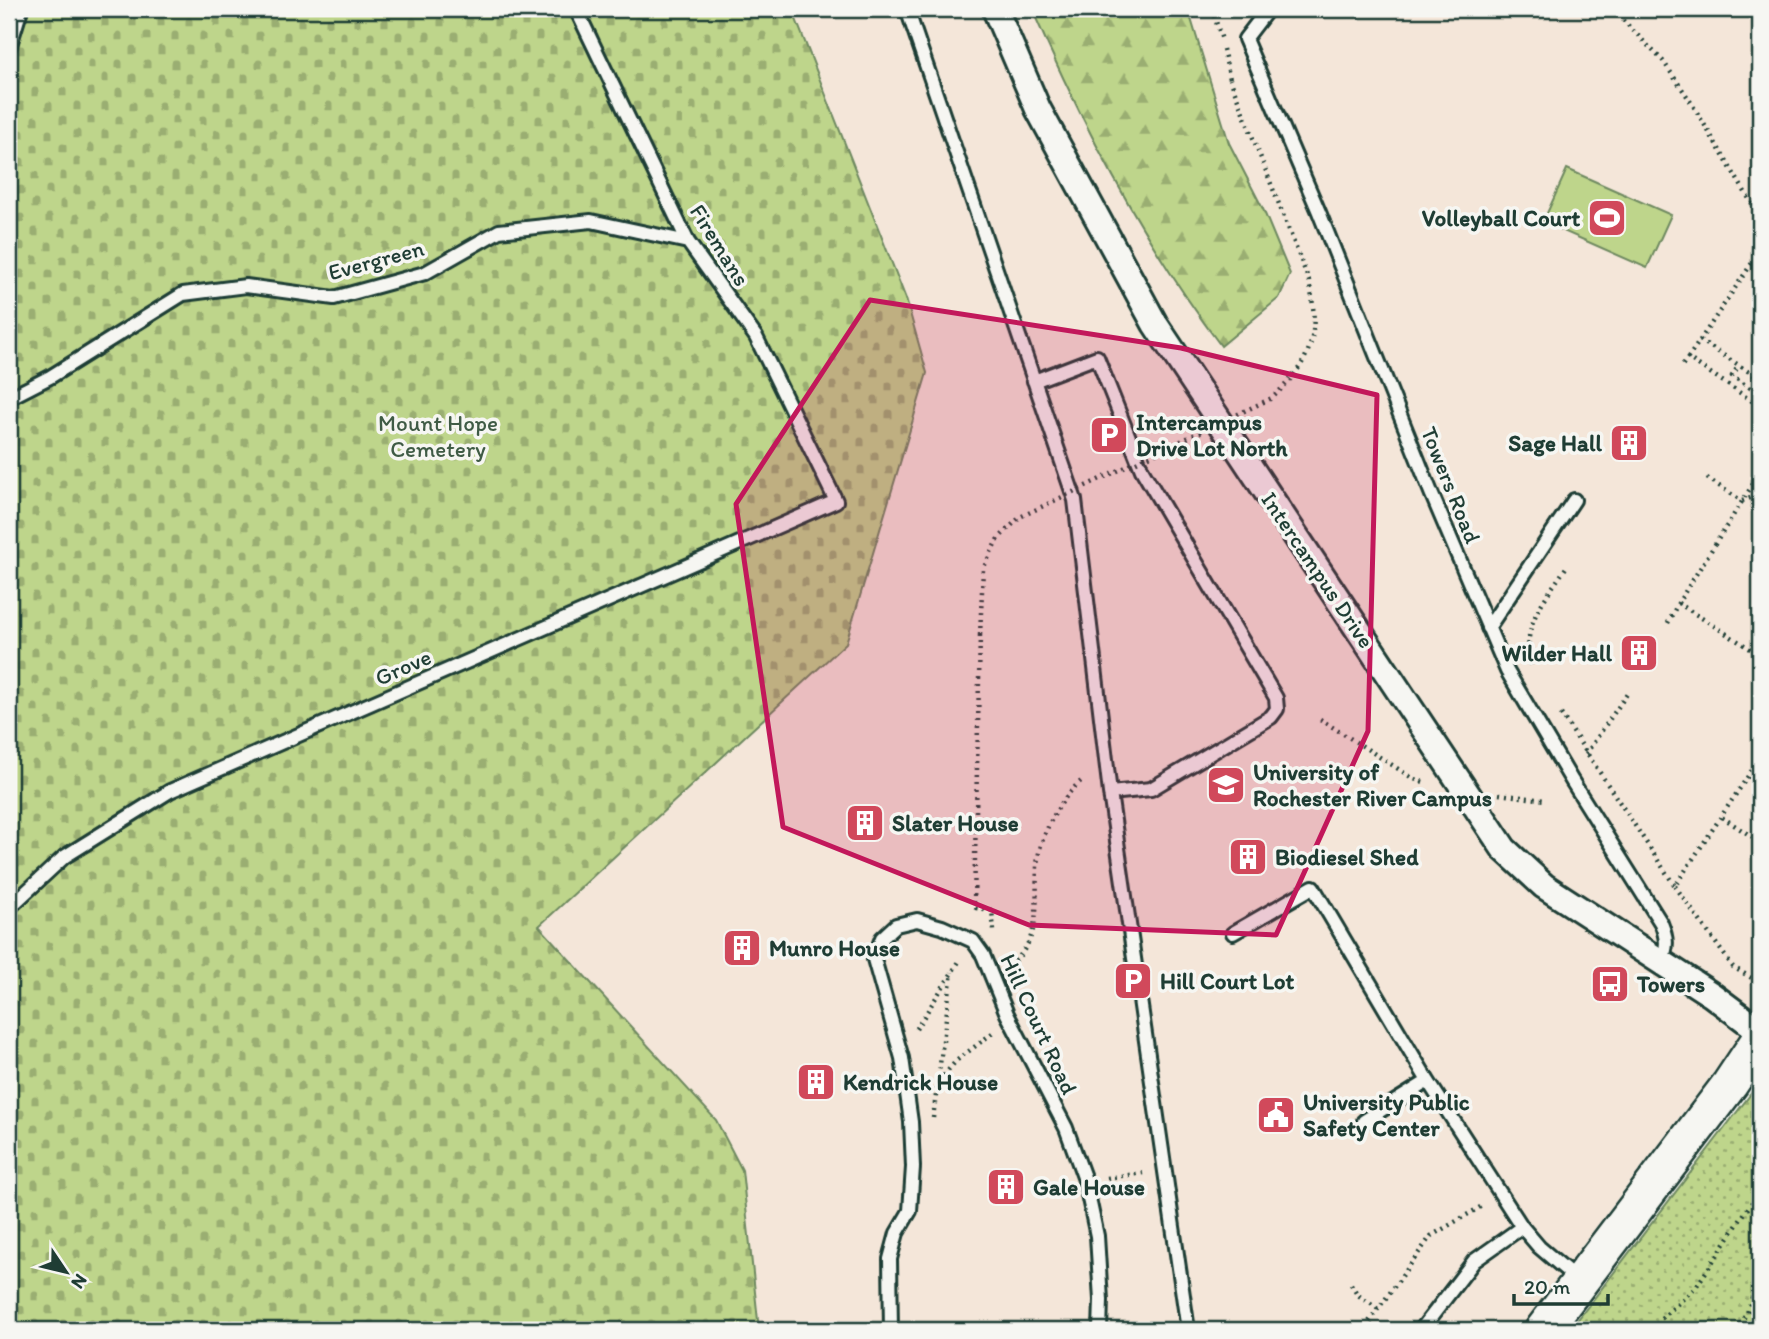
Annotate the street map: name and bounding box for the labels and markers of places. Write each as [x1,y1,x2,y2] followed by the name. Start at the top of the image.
[1586,197,1628,239] sports icon: Volleyball Court
[1422,204,1580,232] place label: Volleyball Court
[1136,408,1288,462] place label: Intercampus Drive Lot North
[1088,414,1130,456] parking icon: Intercampus Drive Lot North
[1608,422,1650,464] building icon: Sage Hall
[1508,429,1602,457] place label: Sage Hall
[1618,632,1660,674] building icon: Wilder Hall
[1502,639,1612,667] place label: Wilder Hall
[1253,758,1492,812] place label: University of Rochester River Campus
[1205,764,1247,806] school or university icon: University of Rochester River Campus
[844,802,886,844] building icon: Slater House
[892,809,1019,837] place label: Slater House
[1227,836,1269,878] building icon: Biodiesel Shed
[1275,843,1419,871] place label: Biodiesel Shed
[721,927,763,969] building icon: Munro House
[769,934,900,962] place label: Munro House
[1112,960,1154,1002] parking icon: Hill Court Lot
[1589,963,1631,1005] bus stop icon: Towers
[1160,967,1295,995] place label: Hill Court Lot
[1636,970,1705,998] place label: Towers
[795,1061,837,1103] building icon: Kendrick House
[843,1068,998,1096] place label: Kendrick House
[1303,1088,1470,1142] place label: University Public Safety Center
[1255,1094,1297,1136] public building icon: University Public Safety Center
[985,1166,1027,1208] building icon: Gale House
[1033,1173,1145,1201] place label: Gale House

